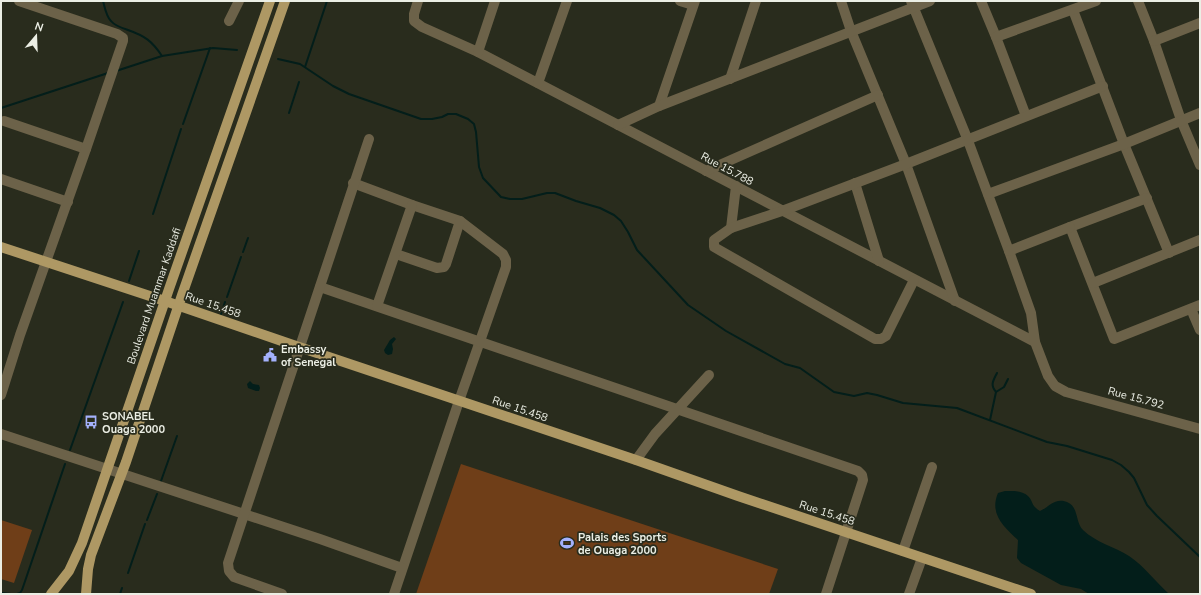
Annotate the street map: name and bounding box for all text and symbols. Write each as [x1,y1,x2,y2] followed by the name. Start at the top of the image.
[16,16,56,56] north arrow
[33,19,45,35] text: N
[698,149,756,189] street label: Rue 15.788
[124,226,184,366] street label: Boulevard Muammar Kaddafi
[183,289,243,322] street label: Rue 15.458
[281,342,336,370] place label: Embassy of Senegal
[262,347,278,363] public building icon: Embassy of Senegal
[1106,383,1166,413] street label: Rue 15.792
[490,393,550,426] street label: Rue 15.458
[102,409,165,437] place label: SONABEL Ouaga 2000
[83,414,99,430] bus stop icon: SONABEL Ouaga 2000
[797,497,857,529] street label: Rue 15.458
[578,530,667,558] place label: Palais des Sports de Ouaga 2000
[559,535,575,551] sports icon: Palais des Sports de Ouaga 2000

